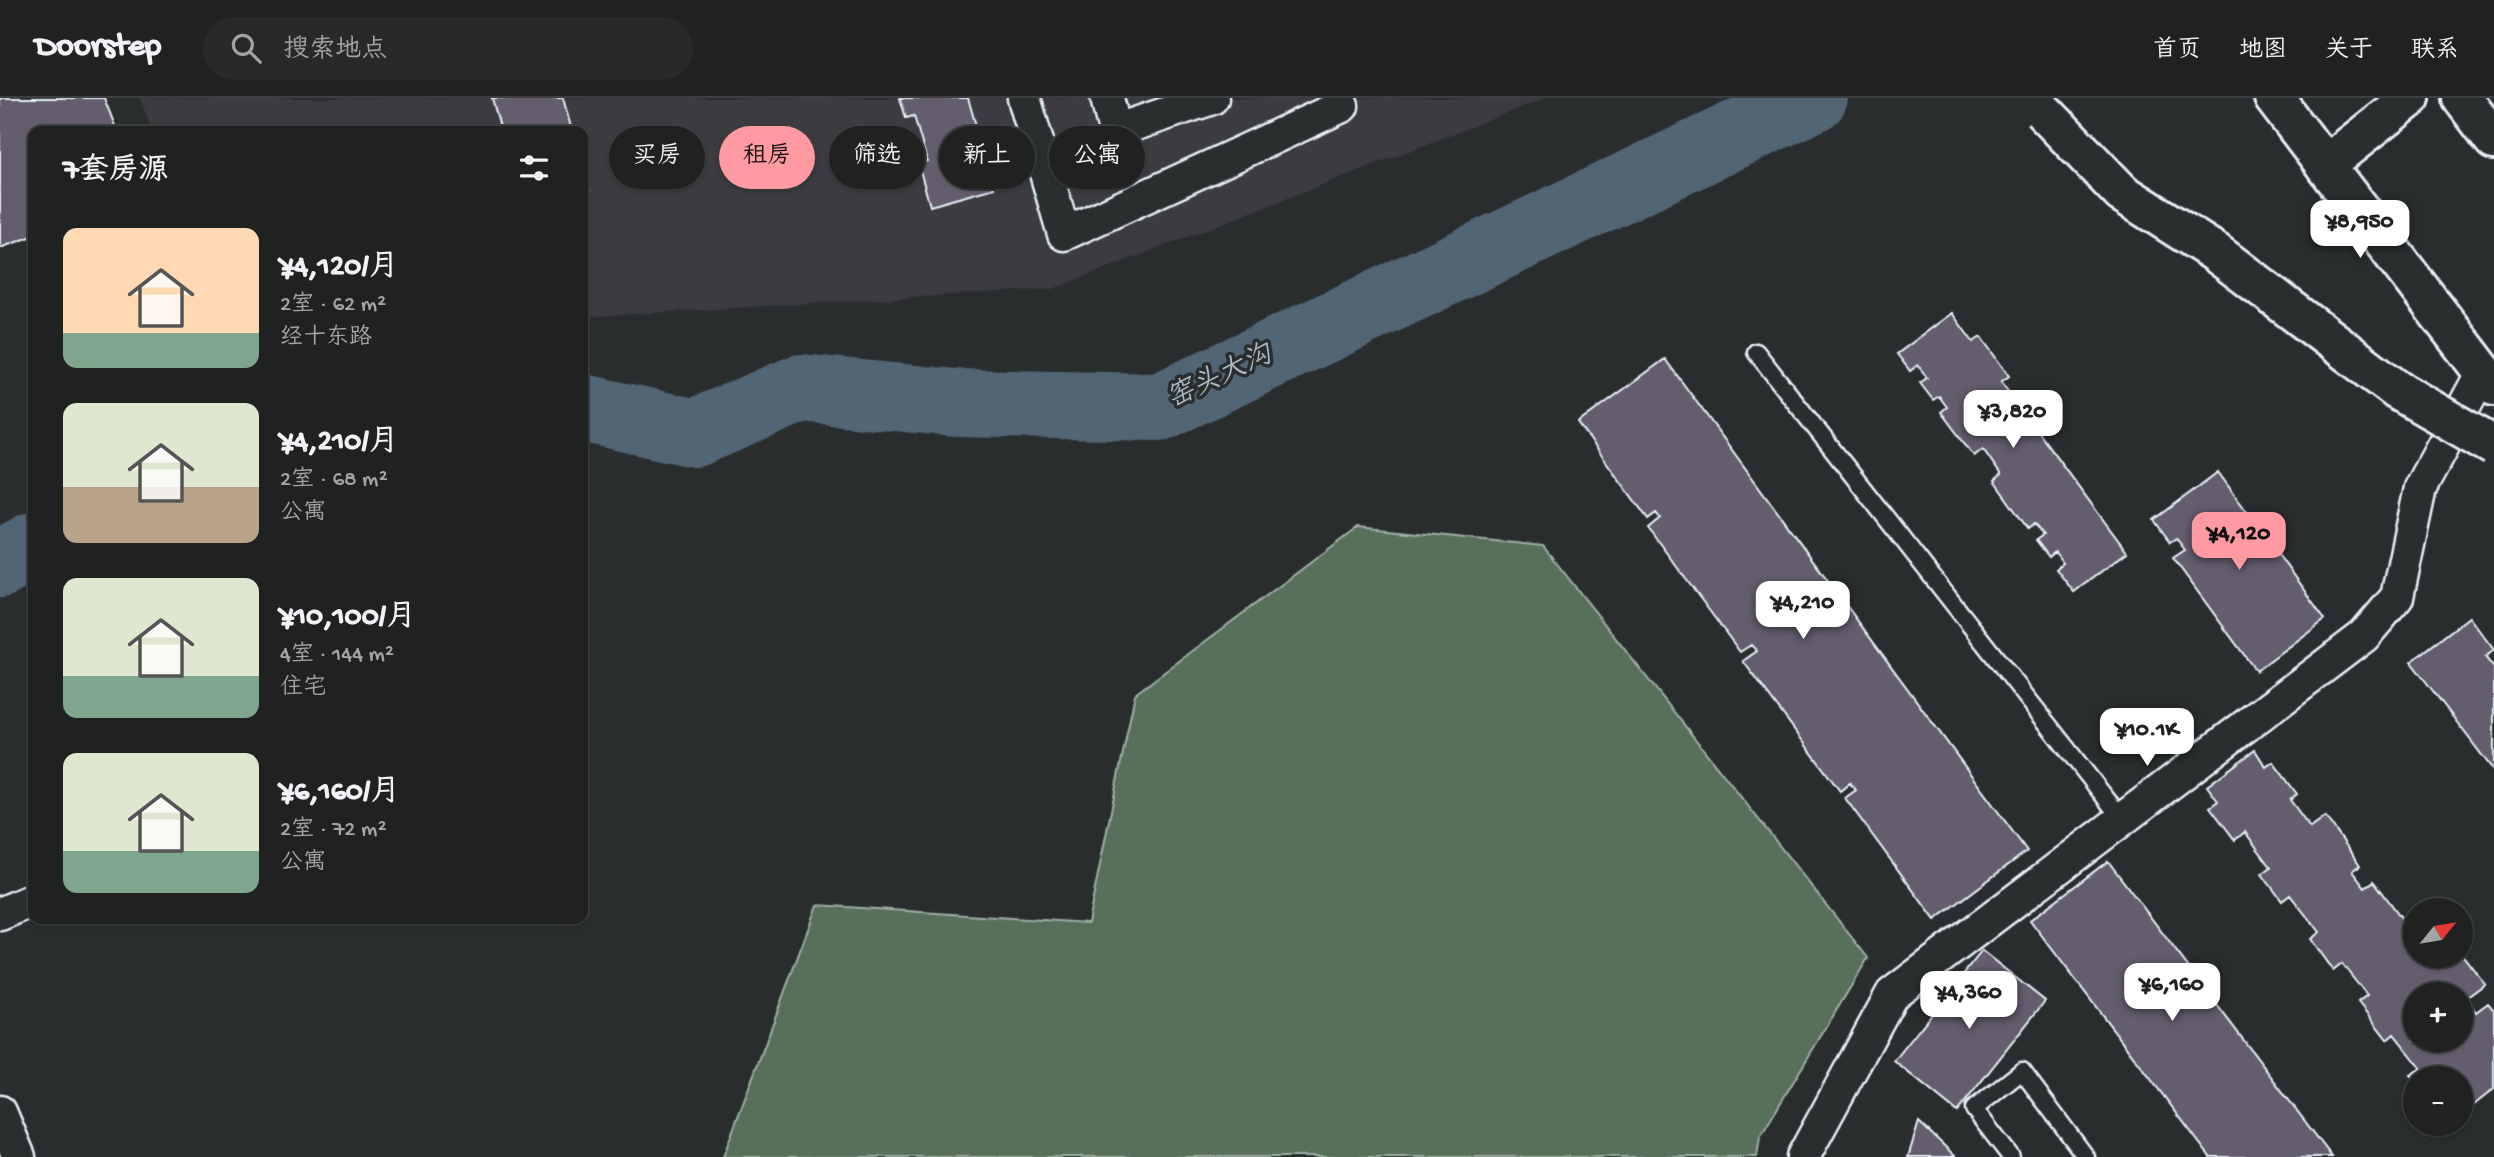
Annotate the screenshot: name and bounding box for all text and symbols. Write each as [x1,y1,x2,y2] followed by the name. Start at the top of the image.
[203,17,693,80] search box
[35,29,161,67] text: Doorstep
[227,29,265,67] icon: search
[283,36,387,67] text: 搜索地点
[2153,37,2201,66] text: 首页
[2239,37,2287,66] text: 地图
[2325,37,2373,66] text: 关于
[2411,37,2459,66] text: 联系
[609,126,705,189] chip: 买房
[719,126,815,189] chip: 租房
[829,126,925,189] chip: 筛选
[939,126,1035,189] chip: 新上
[1049,126,1145,189] chip: 公寓
[515,149,553,187] icon: filters
[63,155,169,190] text: 7套房源
[2303,200,2417,260] pin: ¥8,950
[2326,209,2394,236] text: ¥8,950
[280,251,399,286] text: ¥4,120/月
[119,256,203,340] icon: home
[280,292,386,319] text: 2室 · 62 m²
[280,325,372,352] text: 经十东路
[1162,338,1280,417] water label: 窑头大沟
[1956,390,2070,450] pin: ¥3,820
[1980,399,2046,426] text: ¥3,820
[280,426,399,461] text: ¥4,210/月
[119,431,203,515] icon: home
[280,467,388,494] text: 2室 · 68 m²
[280,500,326,527] text: 公寓
[2182,512,2296,572] pin: ¥4,120
[2208,521,2270,548] text: ¥4,120
[1746,582,1860,641] pin: ¥4,210
[1772,590,1834,617] text: ¥4,210
[280,601,416,636] text: ¥10,100/月
[119,606,203,690] icon: home
[280,642,394,669] text: 4室 · 144 m²
[280,675,326,702] text: 住宅
[2090,708,2204,768] pin: ¥10.1K
[2116,717,2178,744] text: ¥10.1K
[280,776,400,811] text: ¥6,160/月
[119,781,203,865] icon: home
[280,817,387,844] text: 2室 · 72 m²
[280,850,326,877] text: 公寓
[2403,898,2473,968] north arrow
[2403,898,2473,1136] map controls
[2115,964,2229,1023] pin: ¥6,160
[1912,972,2026,1031] pin: ¥4,360
[2140,972,2204,999] text: ¥6,160
[1936,980,2002,1007] text: ¥4,360
[2403,982,2473,1052] button: +
[2403,1066,2473,1136] button: −

